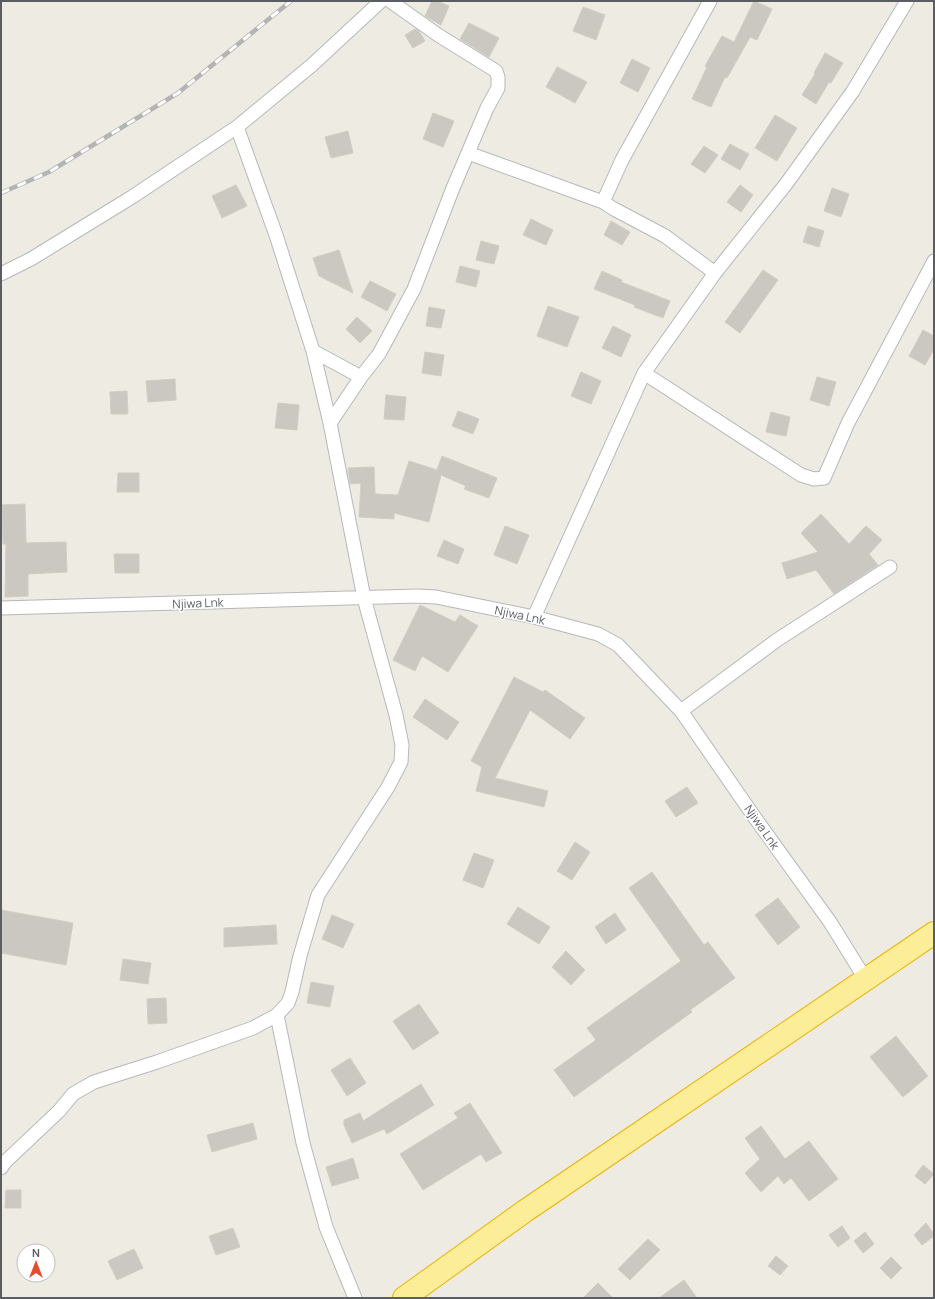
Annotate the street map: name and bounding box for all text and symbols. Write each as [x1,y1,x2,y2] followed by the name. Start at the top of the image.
[172,594,225,612] street label: Njiwa Lnk
[493,601,548,629] street label: Njiwa Lnk
[740,801,784,854] street label: Njiwa Lnk
[16,1243,56,1283] north arrow
[32,1245,40,1260] text: N

